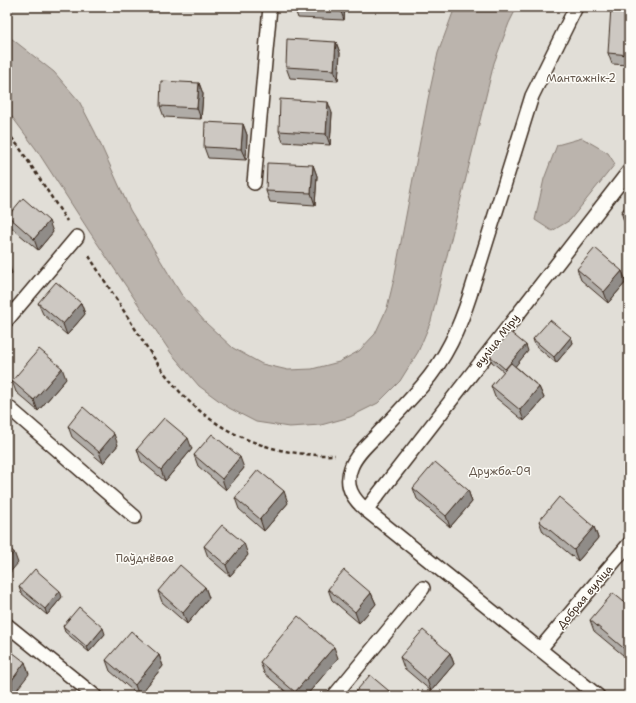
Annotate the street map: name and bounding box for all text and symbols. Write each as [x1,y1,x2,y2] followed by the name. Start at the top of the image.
[546,71,616,86] park label: Мантажнік-2
[471,311,523,371] street label: вуліца Міру
[469,464,531,479] park label: Дружба-09
[116,551,174,566] park label: Паўднёвае
[554,562,616,632] street label: Добрая вуліца

